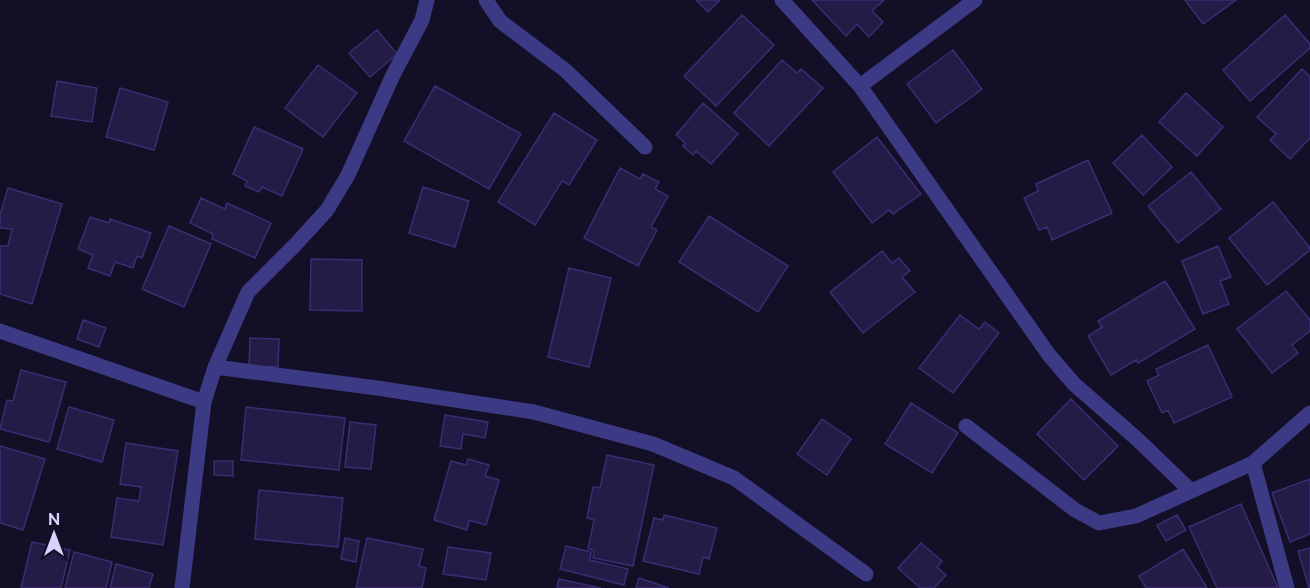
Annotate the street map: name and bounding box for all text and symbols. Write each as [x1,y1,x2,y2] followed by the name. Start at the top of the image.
[24,504,84,564] north arrow
[48,510,60,529] text: N

